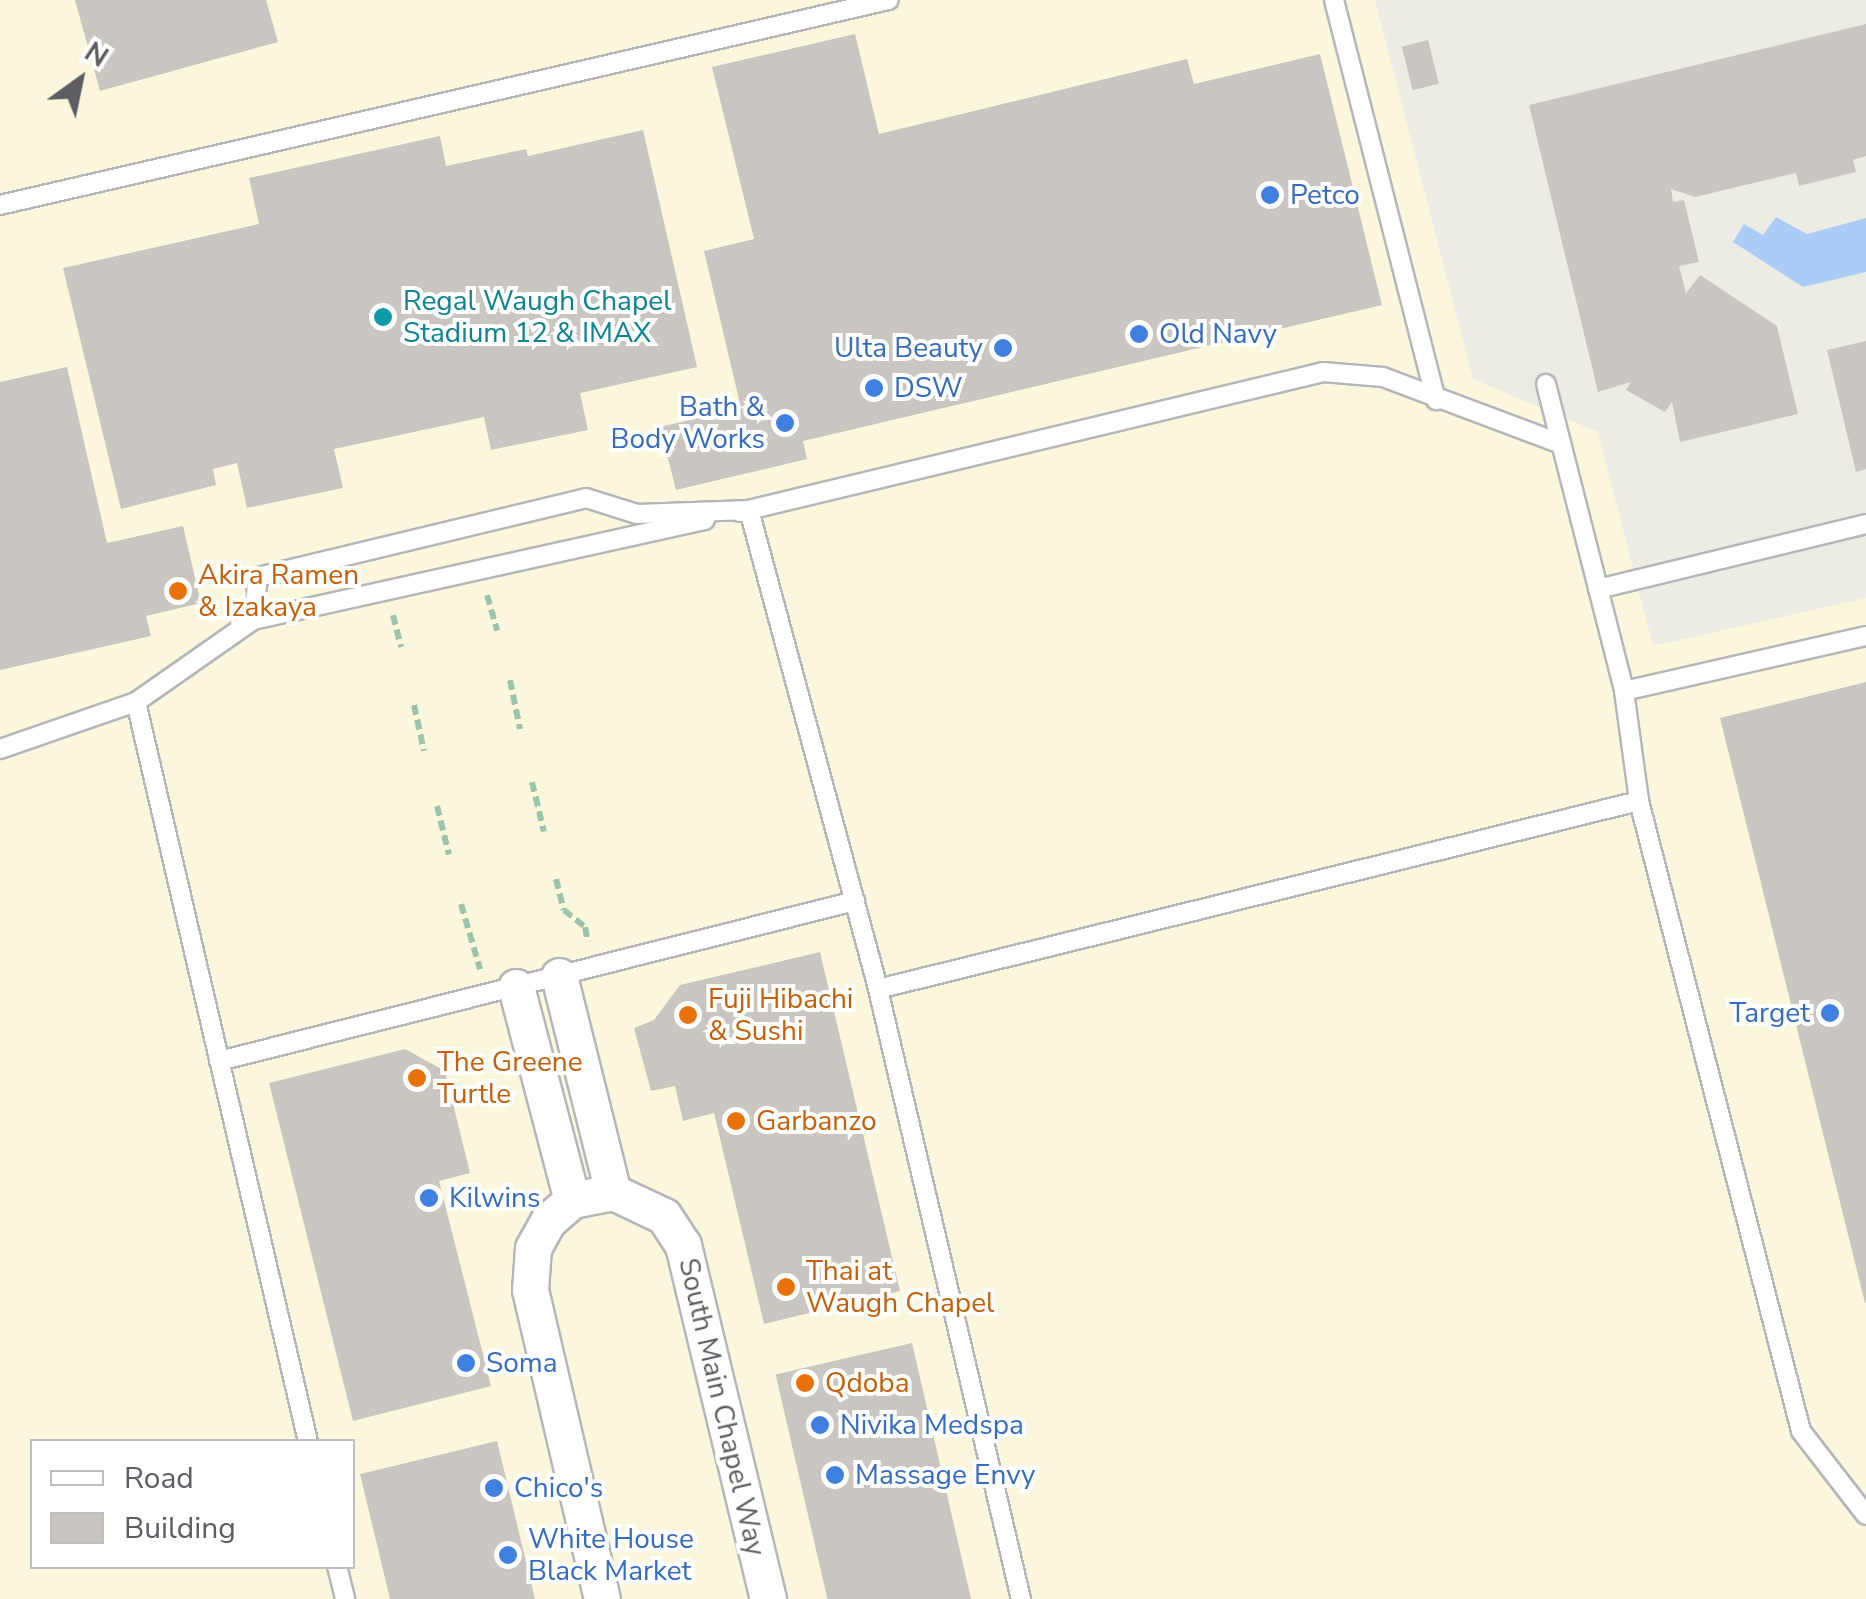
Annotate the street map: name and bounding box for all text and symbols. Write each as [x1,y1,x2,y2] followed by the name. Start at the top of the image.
[30,30,130,130] north arrow
[77,33,115,76] text: N
[1290,178,1360,212] place label: Petco
[1259,184,1281,206] marker: Petco
[403,284,671,350] place label: Regal Waugh Chapel Stadium 12 & IMAX
[372,306,394,328] marker: Regal Waugh Chapel Stadium 12 & IMAX
[1159,317,1277,351] place label: Old Navy
[1128,323,1150,345] marker: Old Navy
[834,331,983,365] place label: Ulta Beauty
[992,337,1014,359] marker: Ulta Beauty
[894,371,963,405] place label: DSW
[863,377,885,399] marker: DSW
[611,390,765,456] place label: Bath & Body Works
[774,412,796,434] marker: Bath & Body Works
[198,558,359,624] place label: Akira Ramen & Izakaya
[167,580,189,602] marker: Akira Ramen & Izakaya
[708,982,853,1048] place label: Fuji Hibachi & Sushi
[1730,996,1810,1030] place label: Target
[1819,1002,1841,1024] marker: Target
[677,1004,699,1026] marker: Fuji Hibachi & Sushi
[437,1045,583,1111] place label: The Greene Turtle
[406,1067,428,1089] marker: The Greene Turtle
[756,1104,877,1138] place label: Garbanzo
[725,1110,747,1132] marker: Garbanzo
[449,1181,540,1215] place label: Kilwins
[418,1187,440,1209] marker: Kilwins
[806,1254,994,1320] place label: Thai at Waugh Chapel
[671,1255,773,1559] street label: South Main Chapel Way
[775,1276,797,1298] marker: Thai at Waugh Chapel
[486,1346,558,1380] place label: Soma
[455,1352,477,1374] marker: Soma
[825,1366,910,1400] place label: Qdoba
[794,1372,816,1394] marker: Qdoba
[840,1408,1024,1442] place label: Nivika Medspa
[809,1414,831,1436] marker: Nivika Medspa
[30,1439,355,1569] legend
[124,1458,194,1499] text: Road
[855,1458,1035,1492] place label: Massage Envy
[824,1464,846,1486] marker: Massage Envy
[514,1471,603,1505] place label: Chico's
[483,1477,505,1499] marker: Chico's
[124,1508,236,1549] text: Building
[528,1522,694,1588] place label: White House Black Market
[497,1544,519,1566] marker: White House Black Market

